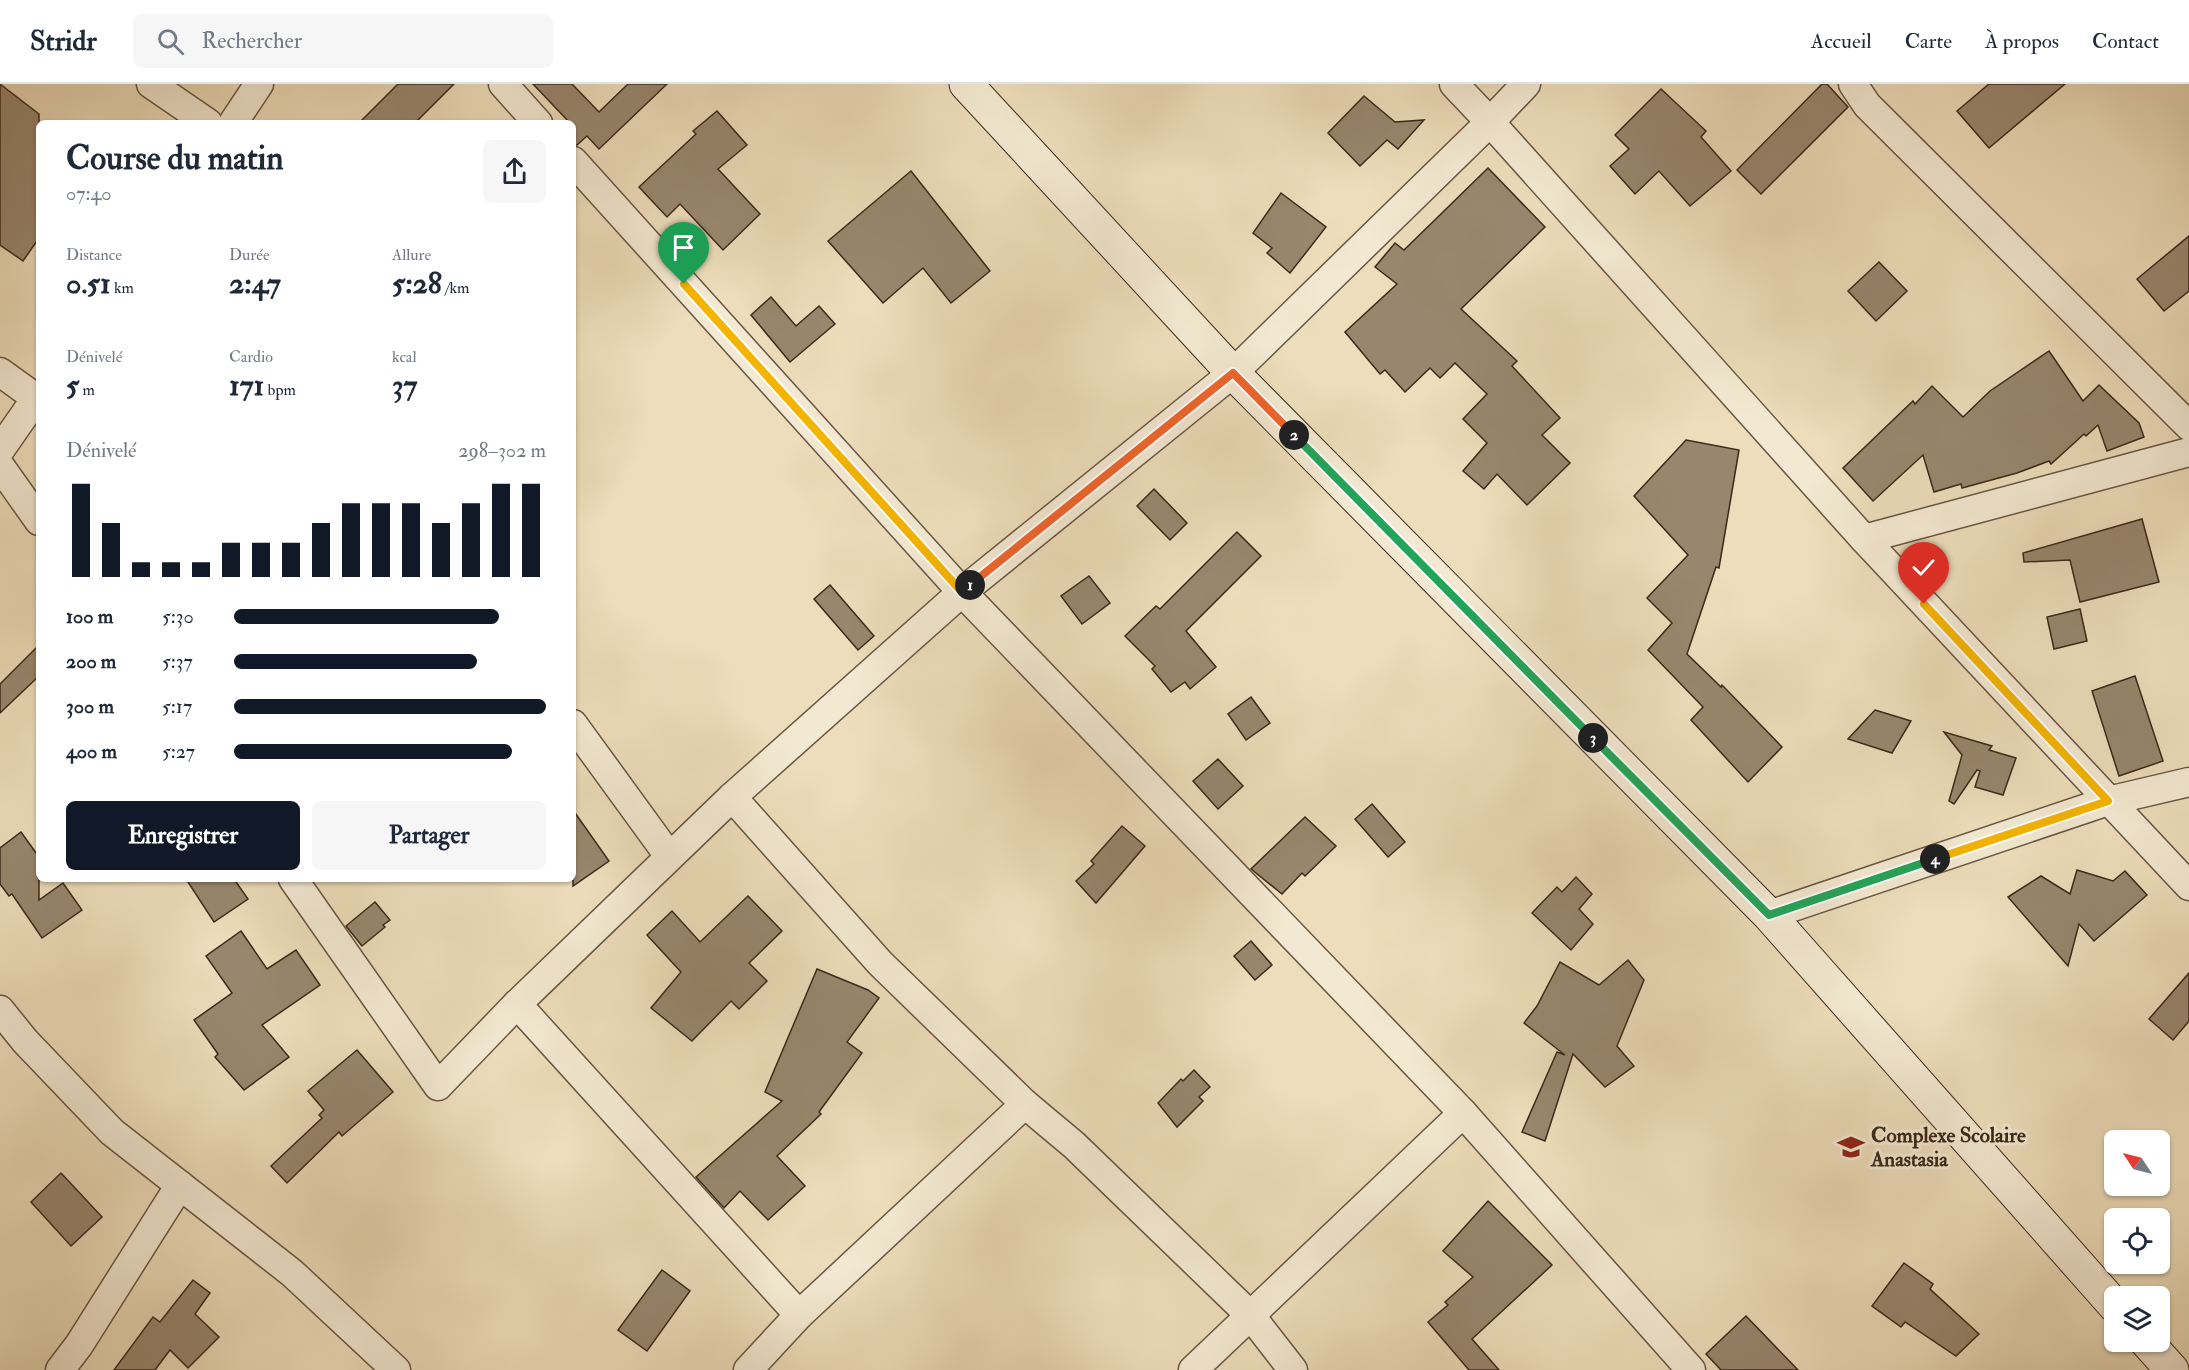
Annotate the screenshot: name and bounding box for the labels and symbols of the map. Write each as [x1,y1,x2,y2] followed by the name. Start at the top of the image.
[658,222,709,284] pin
[1279,420,1309,450] pin: 2
[1898,542,1949,604] pin
[955,570,985,600] pin: 1
[1578,723,1608,753] pin: 3
[1920,844,1950,874] pin: 4
[1870,1122,2026,1173] place label: Complexe Scolaire Anastasia
[2104,1130,2170,1196] north arrow
[1836,1132,1866,1162] school or university icon: Complexe Scolaire Anastasia

